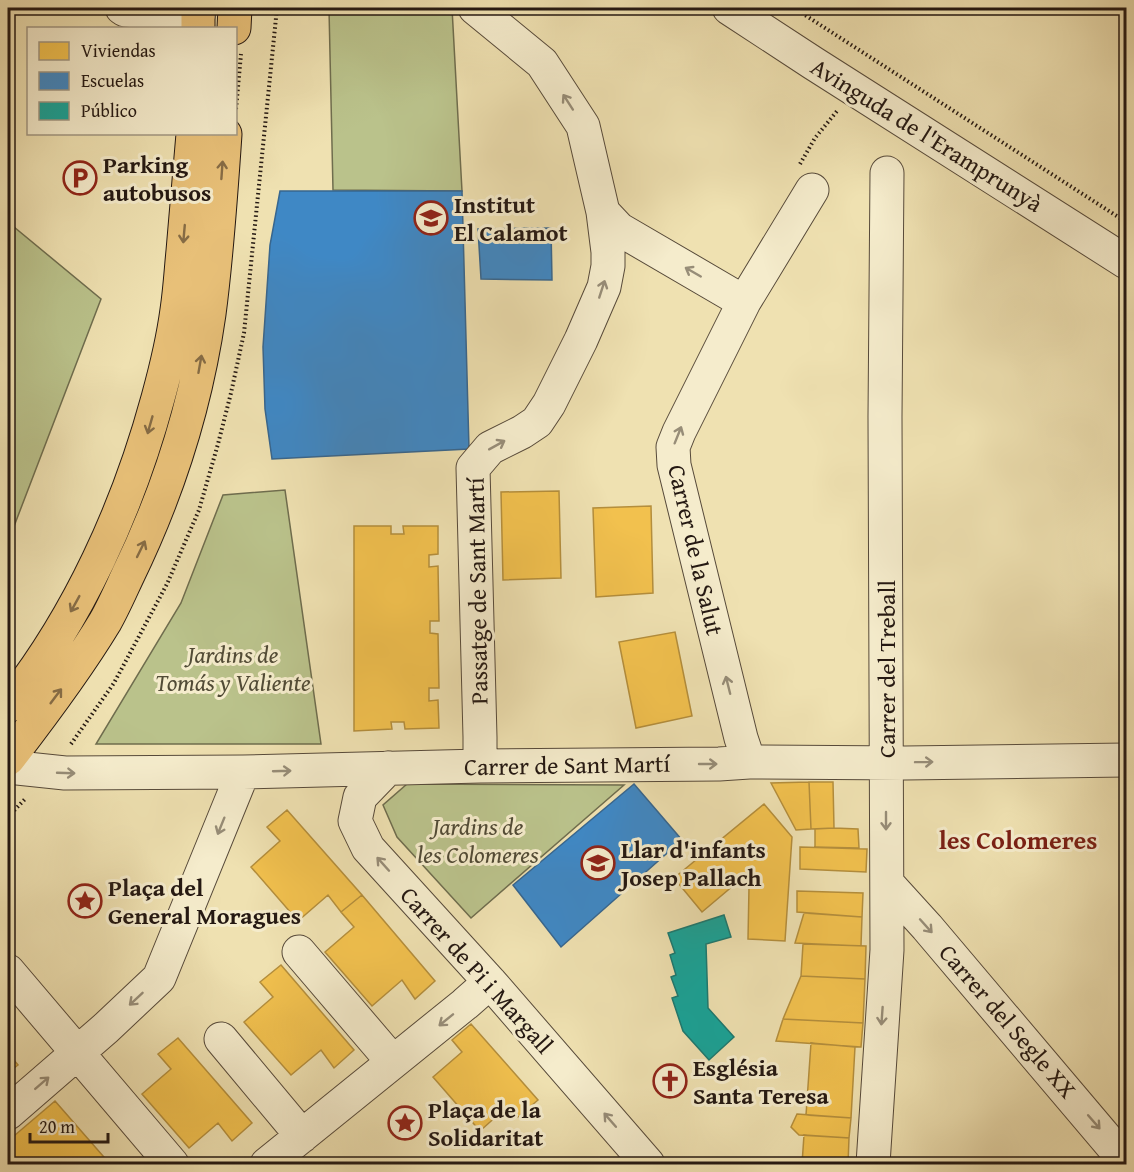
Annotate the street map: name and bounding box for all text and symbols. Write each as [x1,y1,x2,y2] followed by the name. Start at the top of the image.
[27,27,237,135] legend
[81,37,156,64] text: Viviendas
[804,49,1050,221] street label: Avinguda de l'Eramprunyà
[81,67,144,94] text: Escuelas
[562,94,574,111] one-way arrow
[81,97,137,124] text: Público
[103,147,211,210] place label: Parking autobusos
[62,160,98,196] parking icon: Parking autobusos
[217,161,228,181] one-way arrow
[454,187,568,250] place label: Institut El Calamot
[413,200,449,236] school or university icon: Institut El Calamot
[178,223,189,243] one-way arrow
[685,266,702,278] one-way arrow
[597,280,608,299] one-way arrow
[195,354,206,374] one-way arrow
[144,415,155,434] one-way arrow
[673,426,684,445] one-way arrow
[488,439,505,451] one-way arrow
[659,461,733,639] street label: Carrer de la Salut
[457,476,496,705] street label: Passatge de Sant Martí
[135,540,147,558] one-way arrow
[869,580,904,758] street label: Carrer del Treball
[69,595,81,612] one-way arrow
[155,637,311,700] park label: Jardins de Tomás y Valiente
[722,676,734,695] one-way arrow
[50,688,62,704] one-way arrow
[464,746,672,784] street label: Carrer de Sant Martí
[913,756,933,768] one-way arrow
[697,758,717,770] one-way arrow
[271,765,291,777] one-way arrow
[55,767,75,778] one-way arrow
[417,809,539,872] park label: Jardins de les Colomeres
[880,810,892,830] one-way arrow
[215,817,226,835] one-way arrow
[939,820,1097,859] district label: les Colomeres
[617,832,766,895] place label: Llar d'infants Josep Pallach
[580,845,616,881] school or university icon: Llar d'infants Josep Pallach
[376,857,390,872] one-way arrow
[108,870,301,933] place label: Plaça del General Moragues
[392,879,562,1062] street label: Carrer de Pi i Margall
[67,883,103,919] place icon: Plaça del General Moragues
[919,918,933,933] one-way arrow
[931,936,1085,1106] street label: Carrer del Segle XX
[129,992,144,1007] one-way arrow
[877,1005,888,1025] one-way arrow
[438,1013,454,1026] one-way arrow
[693,1050,830,1113] place label: Església Santa Teresa
[652,1063,688,1099] church icon: Església Santa Teresa
[34,1077,50,1090] one-way arrow
[428,1092,543,1155] place label: Plaça de la Solidaritat
[387,1105,423,1141] place icon: Plaça de la Solidaritat
[30,1106,108,1144] scale bar
[603,1112,616,1128] one-way arrow
[39,1113,75,1140] text: 20 m
[1087,1114,1101,1129] one-way arrow

